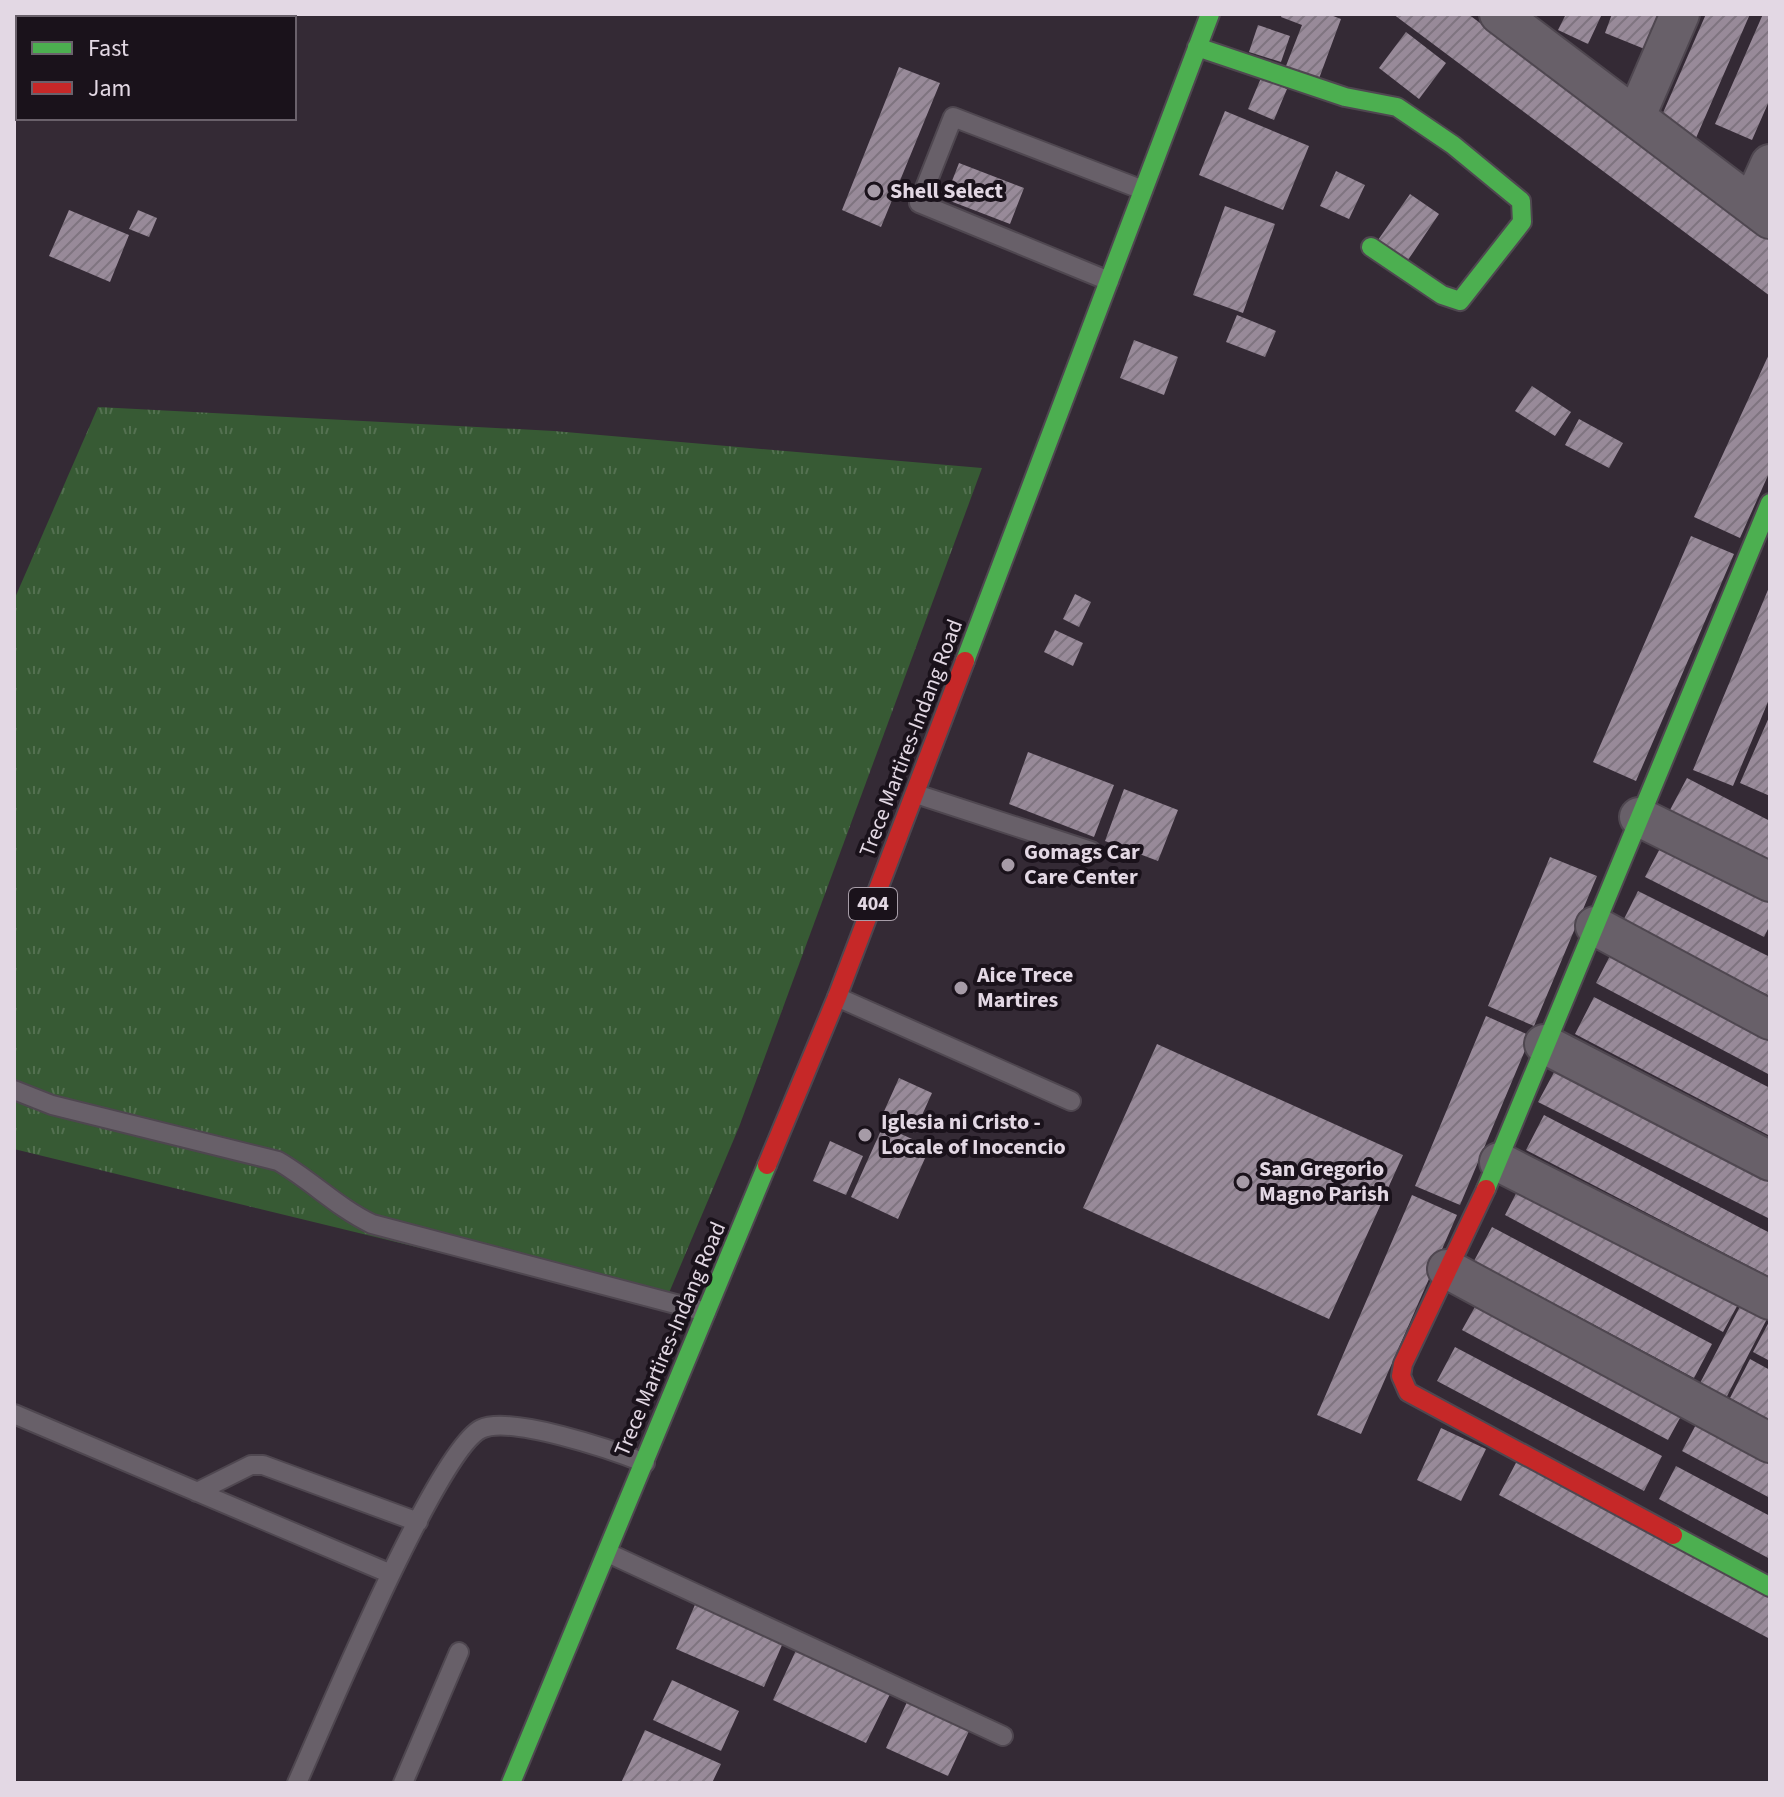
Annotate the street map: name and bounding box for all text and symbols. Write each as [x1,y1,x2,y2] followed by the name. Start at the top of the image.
[16,16,296,120] legend
[88,31,129,66] text: Fast
[88,71,132,106] text: Jam
[890,175,1004,207] place label: Shell Select
[865,182,883,200] marker: Shell Select
[851,615,971,861] street label: Trece Martires-Indang Road
[1024,836,1140,893] place label: Gomags Car Care Center
[999,856,1017,874] marker: Gomags Car Care Center
[849,888,897,920] road number: 404
[976,959,1074,1016] place label: Aice Trece Martires
[952,979,970,997] marker: Aice Trece Martires
[881,1106,1066,1163] place label: Iglesia ni Cristo - Locale of Inocencio
[856,1126,874,1144] marker: Iglesia ni Cristo - Locale of Inocencio
[1259,1153,1389,1210] place label: San Gregorio Magno Parish
[1234,1173,1252,1191] marker: San Gregorio Magno Parish
[606,1217,734,1461] street label: Trece Martires-Indang Road

